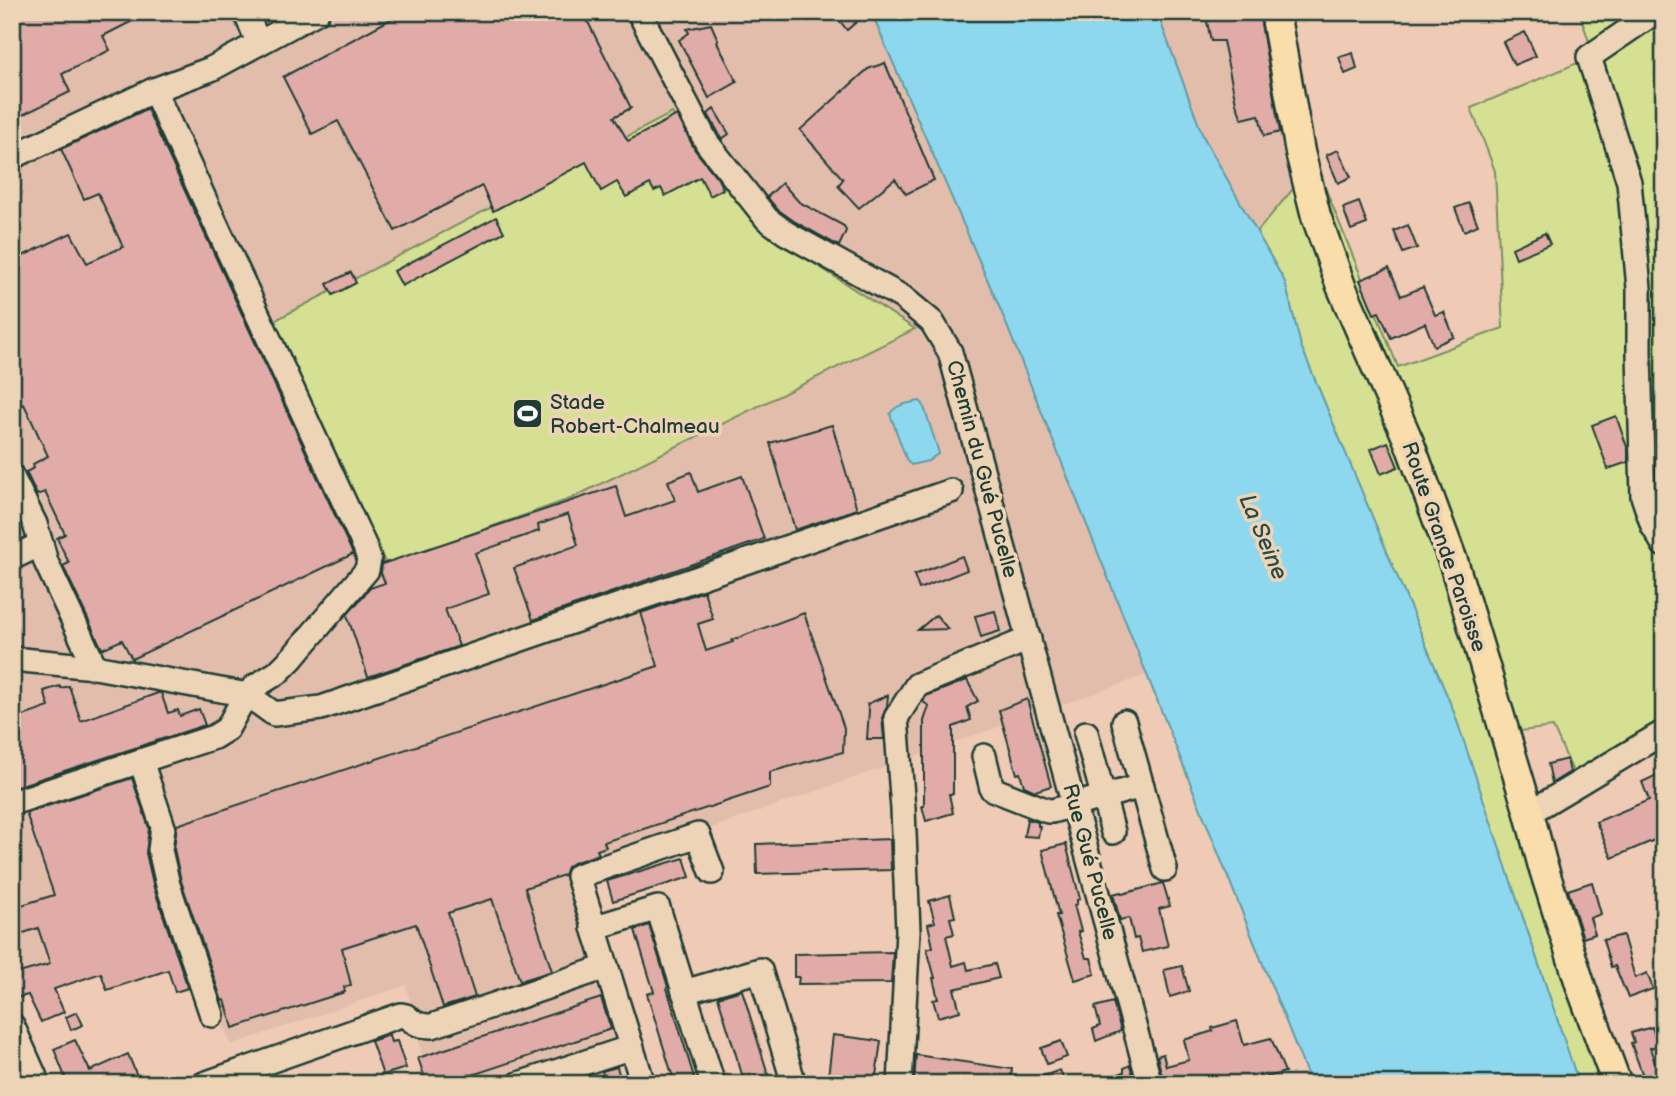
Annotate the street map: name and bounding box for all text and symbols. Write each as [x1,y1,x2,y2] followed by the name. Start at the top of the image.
[941,358,1023,580] street label: Chemin du Gué Pucelle
[550,390,720,439] place label: Stade Robert-Chalmeau
[510,397,544,431] sports icon: Stade Robert-Chalmeau
[1396,439,1492,655] street label: Route Grande Paroisse
[1232,490,1294,584] water label: La Seine
[1057,781,1123,943] street label: Rue Gué Pucelle

